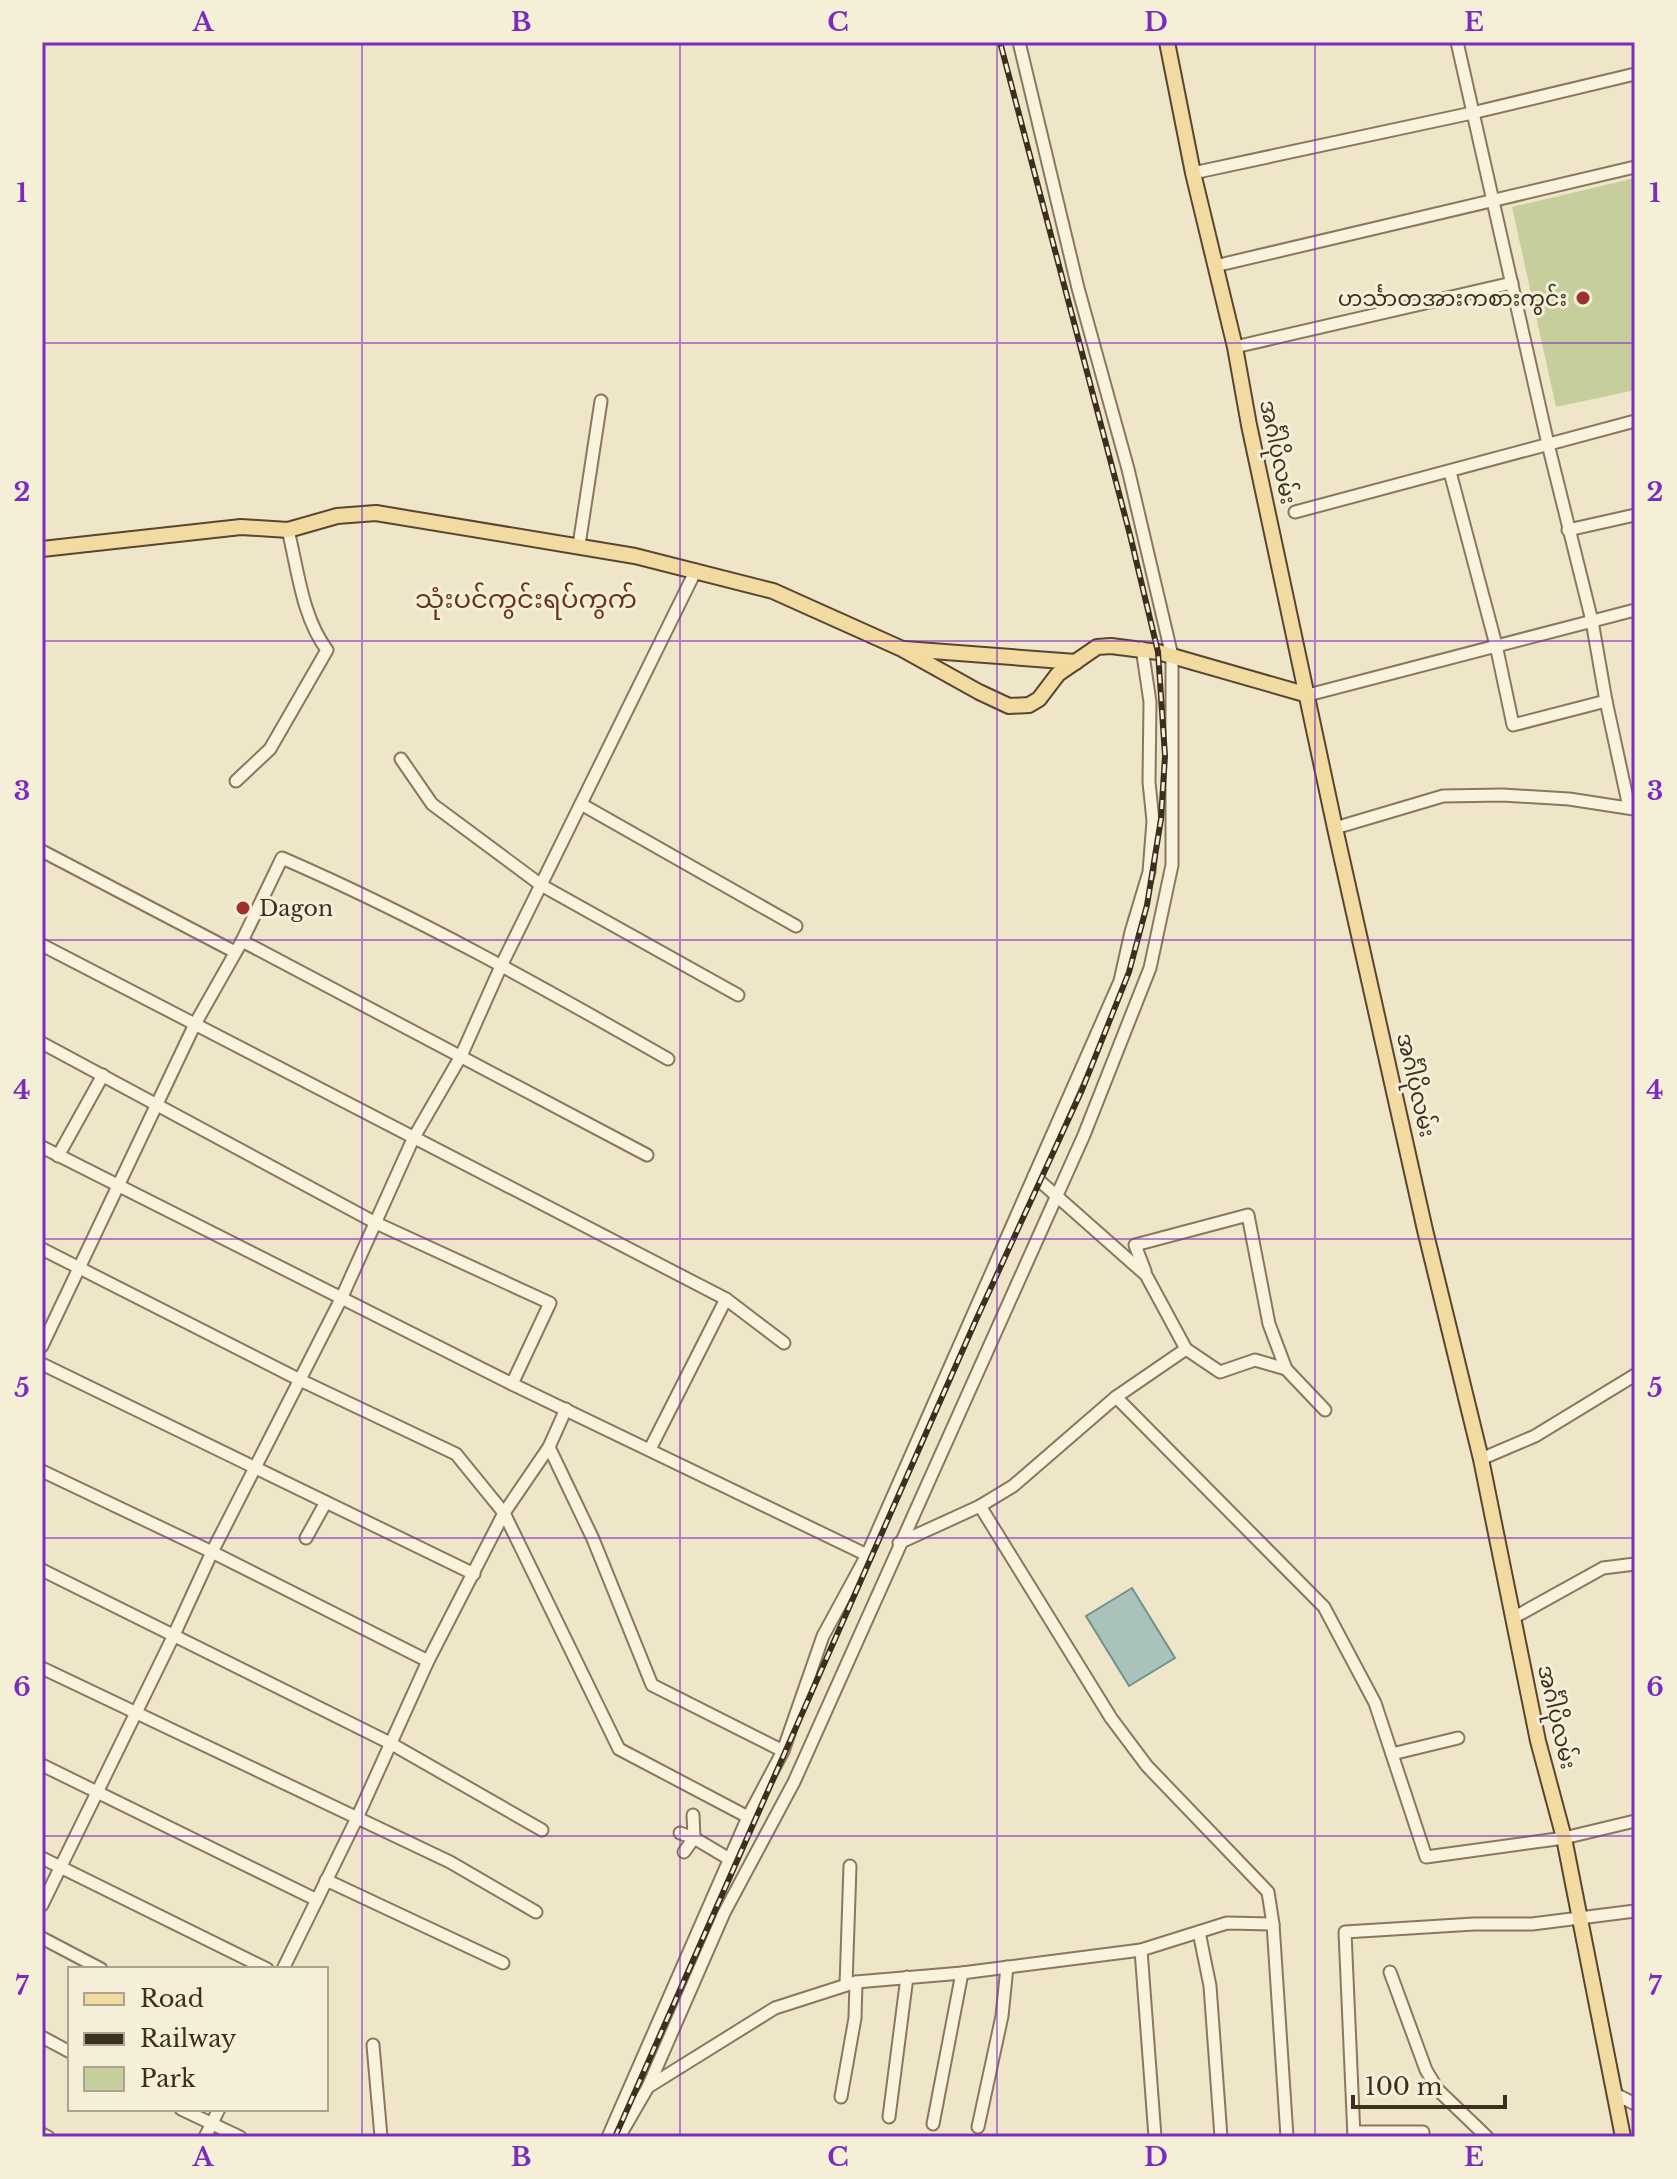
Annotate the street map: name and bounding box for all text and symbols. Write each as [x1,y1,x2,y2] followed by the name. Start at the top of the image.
[191,6,214,38] text: A
[511,6,531,38] text: B
[827,6,849,38] text: C
[1144,6,1168,38] text: D
[1464,6,1484,38] text: E
[16,177,28,209] text: 1
[1649,177,1661,209] text: 1
[1338,283,1567,315] place label: ဟင်္သာတအားကစားကွင်း
[1574,289,1592,307] marker: ဟင်္သာတအားကစားကွင်း
[1250,397,1304,508] street label: အင်္ဂါပိုလမ်း
[14,476,30,508] text: 2
[1647,476,1663,508] text: 2
[415,582,637,620] district label: သုံးပင်ကွင်းရပ်ကွက်
[14,775,30,807] text: 3
[1647,775,1663,807] text: 3
[259,895,333,922] place label: Dagon
[234,899,252,917] marker: Dagon
[1387,1030,1443,1141] street label: အင်္ဂါပိုလမ်း
[13,1074,31,1106] text: 4
[1646,1074,1664,1106] text: 4
[14,1372,30,1404] text: 5
[1647,1372,1663,1404] text: 5
[1528,1662,1584,1773] street label: အင်္ဂါပိုလမ်း
[13,1671,31,1703] text: 6
[1646,1671,1664,1703] text: 6
[68,1967,328,2111] legend
[15,1970,29,2002] text: 7
[1648,1970,1662,2002] text: 7
[140,1984,204,2013] text: Road
[140,2024,237,2053] text: Railway
[1353,2059,1505,2109] scale bar
[140,2064,196,2093] text: Park
[1365,2072,1443,2101] text: 100 m
[191,2141,214,2173] text: A
[511,2141,531,2173] text: B
[827,2141,849,2173] text: C
[1144,2141,1168,2173] text: D
[1464,2141,1484,2173] text: E

